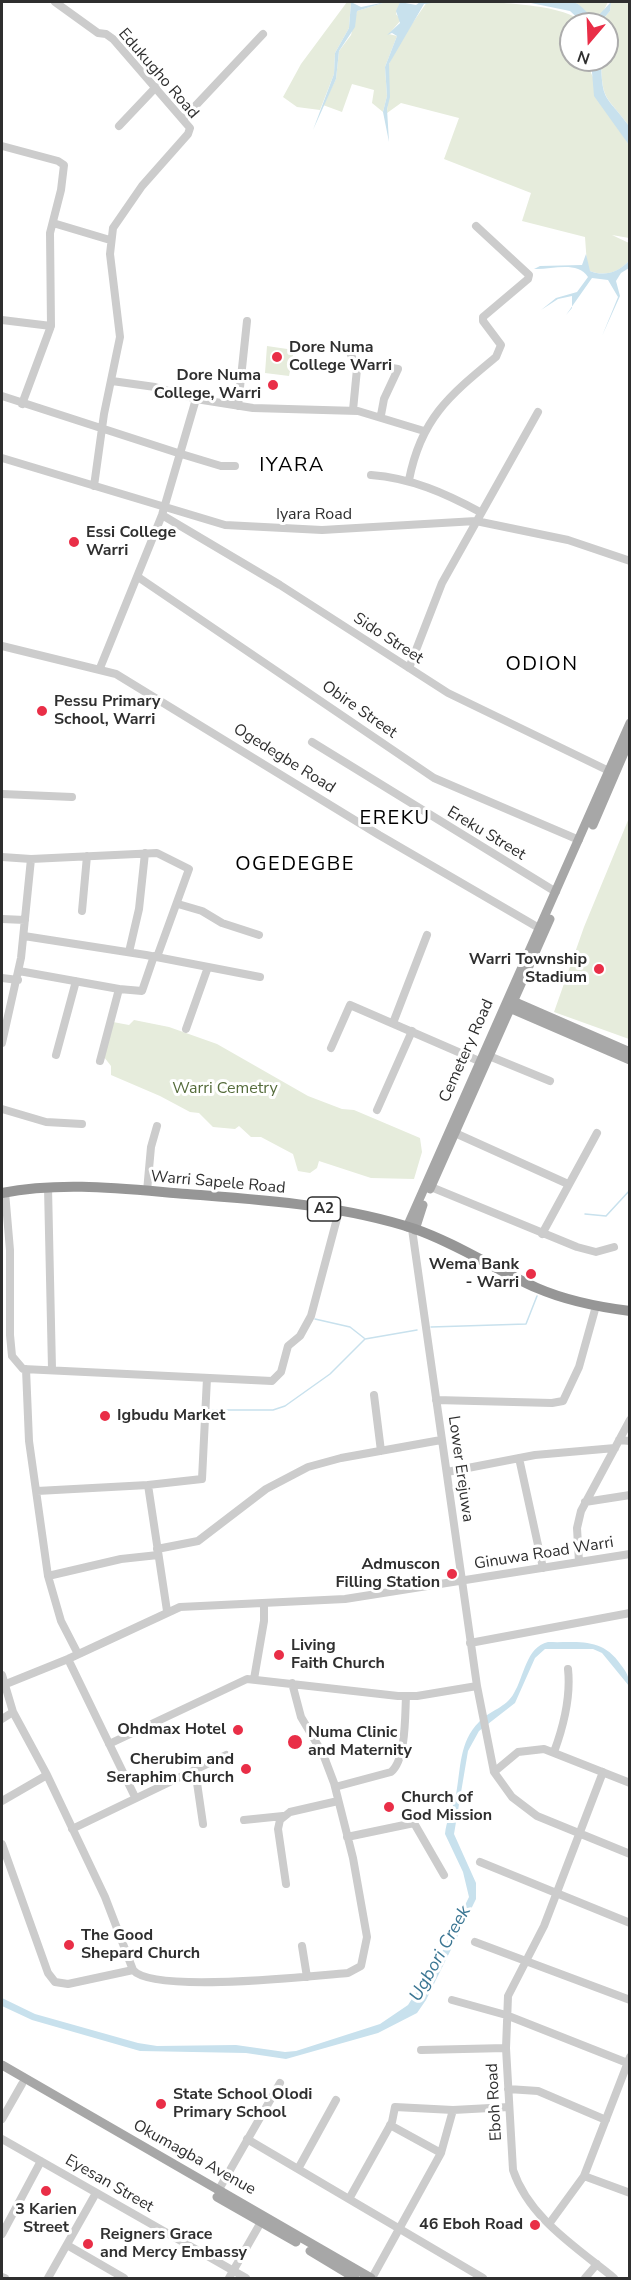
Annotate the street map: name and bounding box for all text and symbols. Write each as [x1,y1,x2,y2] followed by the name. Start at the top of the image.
[559,12,619,72] north arrow
[114,25,202,123] street label: Edukugho Road
[575,45,593,69] text: N
[289,338,392,376] place label: Dore Numa College Warri
[270,350,284,364] marker: Dore Numa College Warri
[154,366,261,404] place label: Dore Numa College, Warri
[266,378,280,392] marker: Dore Numa College, Warri
[259,454,325,478] district label: IYARA
[276,505,352,525] street label: Iyara Road
[86,523,176,561] place label: Essi College Warri
[67,535,81,549] marker: Essi College Warri
[349,609,427,669] street label: Sido Street
[506,653,578,677] district label: ODION
[318,677,400,743] street label: Obire Street
[54,692,160,730] place label: Pessu Primary School, Warri
[35,704,49,718] marker: Pessu Primary School, Warri
[229,720,339,798] street label: Ogedegbe Road
[443,803,529,865] street label: Ereku Street
[359,807,431,831] district label: EREKU
[235,853,355,877] district label: OGEDEGBE
[469,950,587,988] place label: Warri Township Stadium
[592,962,606,976] marker: Warri Township Stadium
[436,997,498,1105] street label: Cemetery Road
[172,1079,278,1099] park label: Warri Cemetry
[150,1168,286,1198] street label: Warri Sapele Road
[308,1197,340,1221] road number: A2
[429,1255,519,1293] place label: Wema Bank - Warri
[524,1267,538,1281] marker: Wema Bank - Warri
[117,1406,225,1426] place label: Igbudu Market
[98,1409,112,1423] marker: Igbudu Market
[443,1415,477,1523] street label: Lower Erejuwa
[473,1533,615,1575] street label: Ginuwa Road Warri
[336,1555,440,1593] place label: Admuscon Filling Station
[445,1567,459,1581] marker: Admuscon Filling Station
[291,1636,385,1674] place label: Living Faith Church
[272,1648,286,1662] marker: Living Faith Church
[117,1720,226,1740] place label: Ohdmax Hotel
[231,1723,245,1737] marker: Ohdmax Hotel
[308,1723,412,1761] place label: Numa Clinic and Maternity
[286,1733,304,1751] marker: Numa Clinic and Maternity
[106,1750,234,1788] place label: Cherubim and Seraphim Church
[239,1762,253,1776] marker: Cherubim and Seraphim Church
[401,1788,492,1826] place label: Church of God Mission
[382,1800,396,1814] marker: Church of God Mission
[406,1902,476,2006] water label: Ugbori Creek
[81,1926,200,1964] place label: The Good Shepard Church
[62,1938,76,1952] marker: The Good Shepard Church
[483,2063,507,2141] street label: Eboh Road
[173,2085,312,2123] place label: State School Olodi Primary School
[154,2097,168,2111] marker: State School Olodi Primary School
[129,2116,259,2200] street label: Okumagba Avenue
[61,2151,157,2217] street label: Eyesan Street
[39,2184,53,2198] marker: 3 Karien Street
[15,2200,77,2238] place label: 3 Karien Street
[419,2215,523,2235] place label: 46 Eboh Road
[528,2218,542,2232] marker: 46 Eboh Road
[100,2225,247,2263] place label: Reigners Grace and Mercy Embassy
[81,2237,95,2251] marker: Reigners Grace and Mercy Embassy

